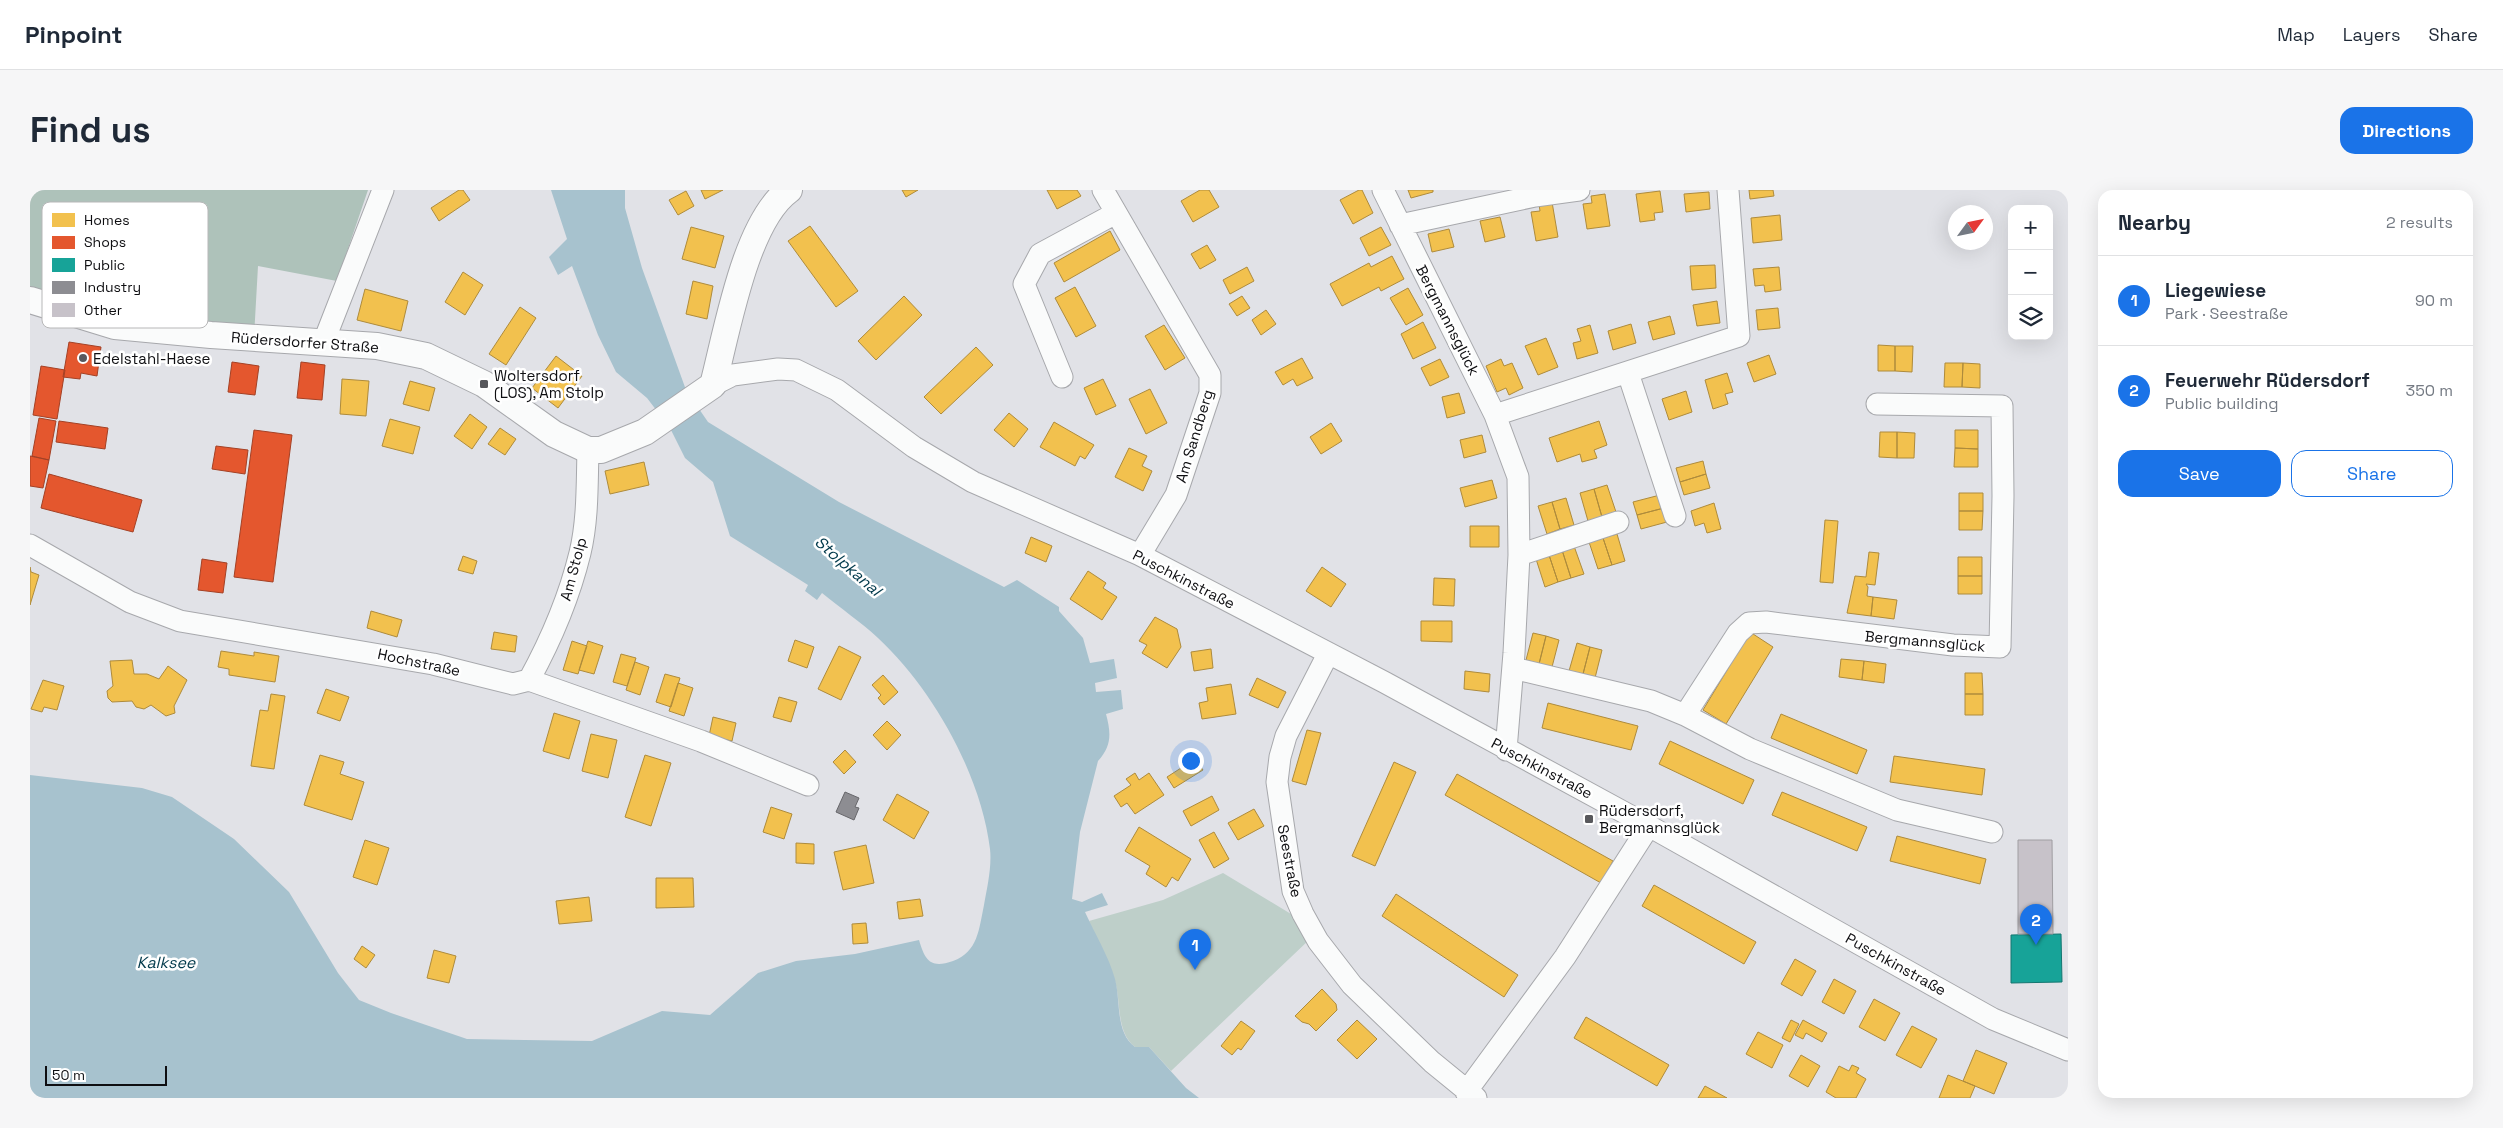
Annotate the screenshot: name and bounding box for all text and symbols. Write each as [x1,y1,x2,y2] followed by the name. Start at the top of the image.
[25,19,122,50] text: Pinpoint
[2277,23,2315,46] text: Map
[2343,23,2400,46] text: Layers
[2428,23,2478,46] text: Share
[2340,107,2473,154] button: Directions
[30,108,151,152] text: Find us
[42,202,208,328] legend
[1948,205,1993,250] north arrow
[2008,205,2053,340] map controls
[2008,205,2053,250] button: +
[2118,209,2191,236] text: Nearby
[84,211,130,229] text: Homes
[2386,212,2453,233] text: 2 results
[84,233,126,251] text: Shops
[2008,250,2053,295] button: −
[84,256,125,274] text: Public
[1412,262,1484,378] street label: Bergmannsglück
[84,278,141,296] text: Industry
[2165,278,2266,303] text: Liegewiese
[2130,290,2138,311] text: 1
[2415,290,2453,311] text: 90 m
[2008,295,2053,340] button: layers
[84,301,122,319] text: Other
[2165,303,2288,324] text: Park · Seestraße
[230,327,380,357] street label: Rüdersdorfer Straße
[93,349,211,368] place label: Edelstahl-Haese
[77,352,89,364] marker: Edelstahl-Haese
[494,366,604,403] place label: Woltersdorf (LOS), Am Stolp
[2165,368,2370,393] text: Feuerwehr Rüdersdorf
[478,378,490,390] marker: Woltersdorf (LOS), Am Stolp
[2129,380,2139,401] text: 2
[2406,380,2453,401] text: 350 m
[1171,387,1217,485] street label: Am Sandberg
[2165,393,2278,414] text: Public building
[2118,450,2281,497] button: Save
[2291,450,2453,497] button: Share
[810,531,887,602] water label: Stolpkanal
[555,535,591,603] street label: Am Stolp
[1130,545,1238,613] street label: Puschkinstraße
[1864,626,1986,656] street label: Bergmannsglück
[376,644,462,680] street label: Hochstraße
[1488,733,1596,803] street label: Puschkinstraße
[1178,748,1204,774] your location
[1599,801,1720,837] place label: Rüdersdorf, Bergmannsglück
[1583,813,1595,825] marker: Rüdersdorf, Bergmannsglück
[1274,823,1306,899] street label: Seestraße
[2020,904,2052,945] pin: 2
[1179,929,1211,970] pin: 1
[1842,929,1950,1000] street label: Puschkinstraße
[137,952,196,973] water label: Kalksee
[45,1063,168,1086] scale bar
[52,1066,85,1084] text: 50 m

